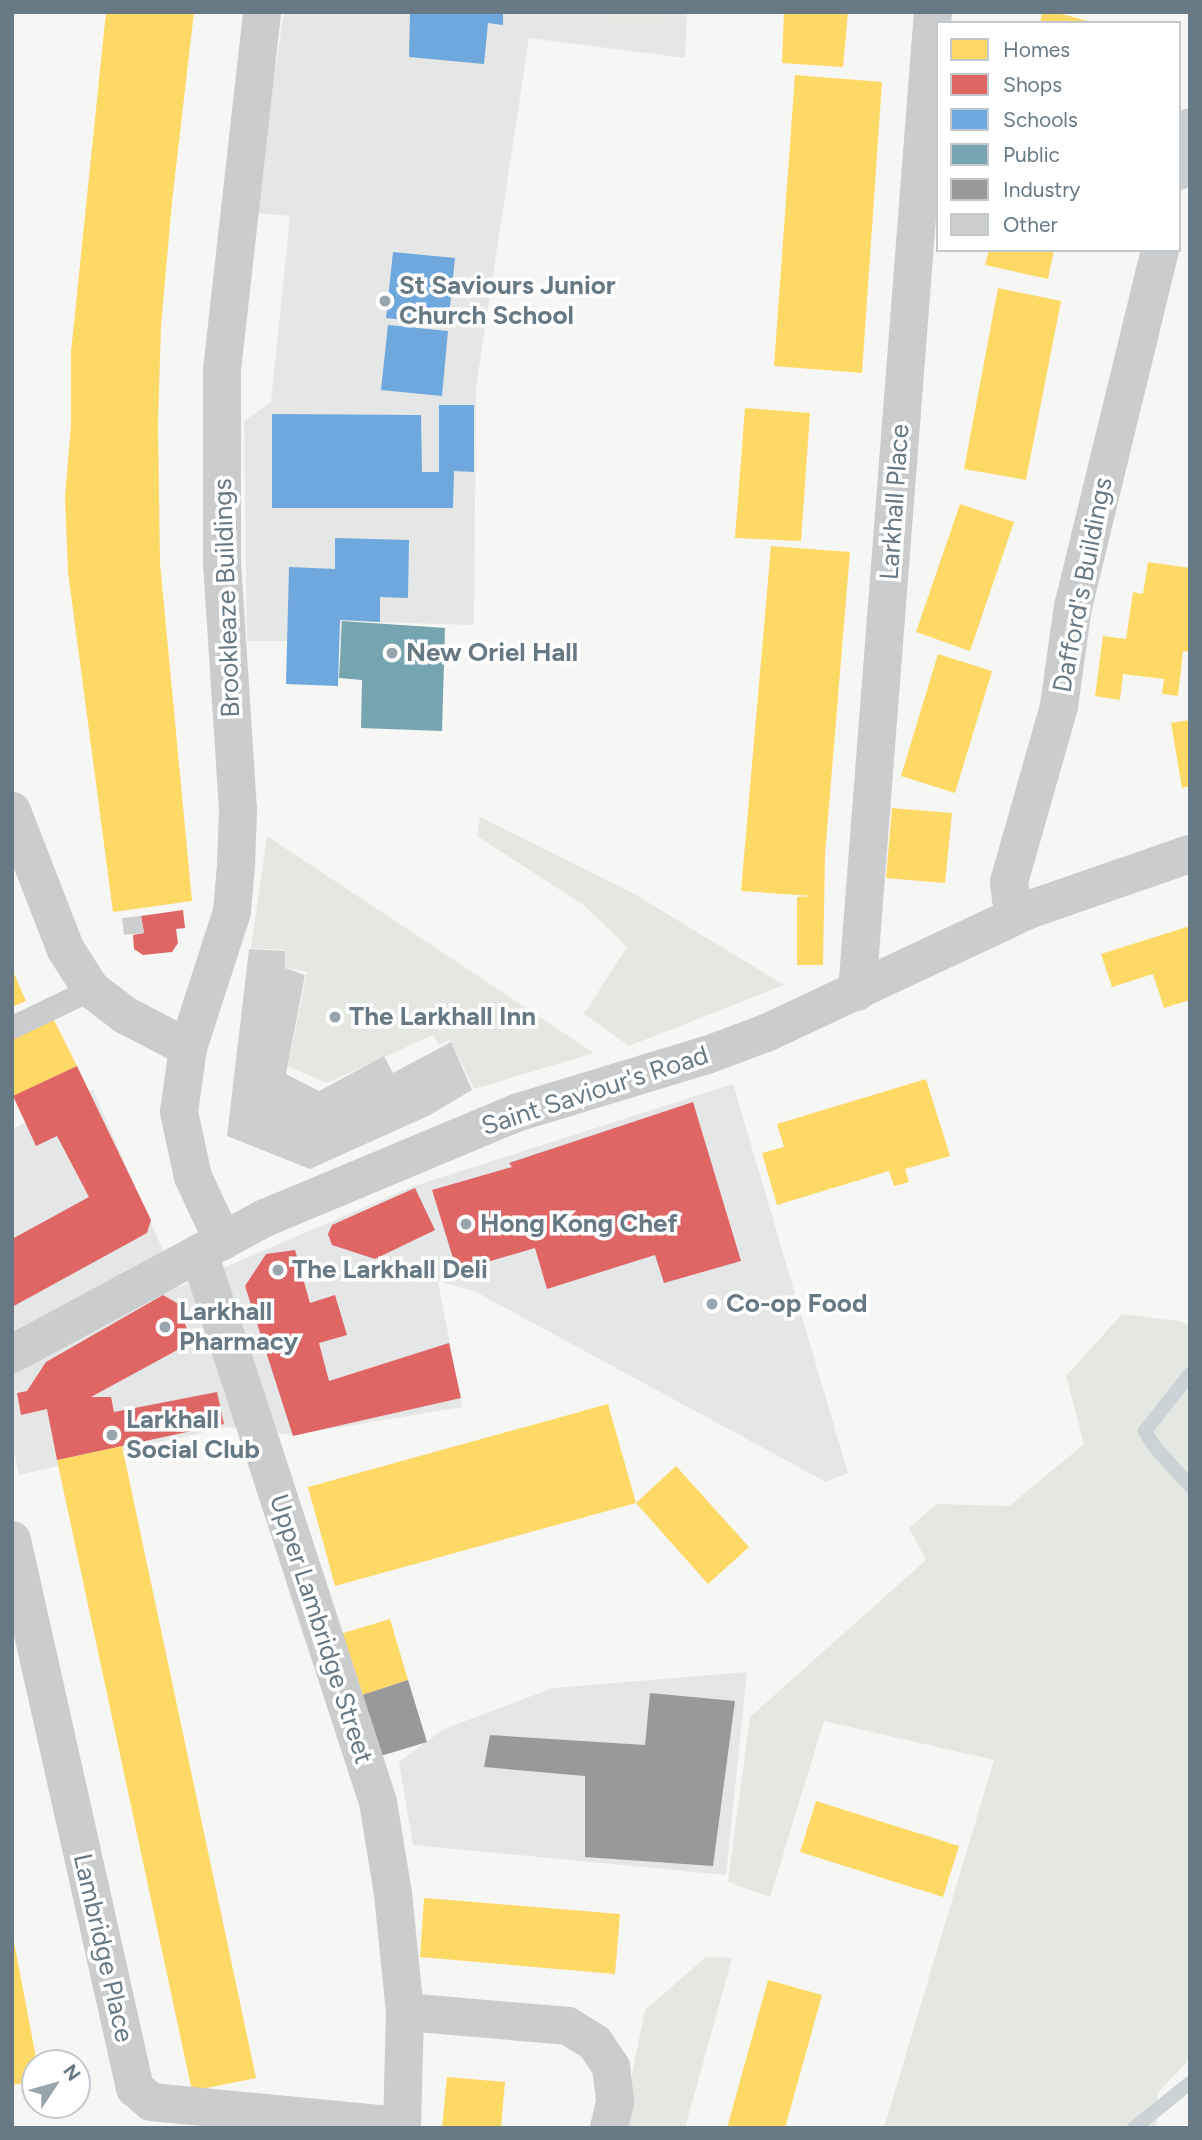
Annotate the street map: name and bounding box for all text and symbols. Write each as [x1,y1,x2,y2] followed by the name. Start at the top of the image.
[936,21,1181,252] legend
[1003,37,1070,62] text: Homes
[1003,72,1062,97] text: Shops
[1003,107,1078,132] text: Schools
[1003,142,1060,167] text: Public
[1003,177,1080,202] text: Industry
[1003,212,1058,237] text: Other
[399,270,616,332] place label: St Saviours Junior Church School
[377,293,393,309] marker: St Saviours Junior Church School
[874,423,916,581] street label: Larkhall Place
[1047,475,1119,695] street label: Dafford's Buildings
[207,478,247,718] street label: Brookleaze Buildings
[406,637,578,669] place label: New Oriel Hall
[384,645,400,661] marker: New Oriel Hall
[349,1001,536,1033] place label: The Larkhall Inn
[327,1009,343,1025] marker: The Larkhall Inn
[478,1040,712,1142] street label: Saint Saviour's Road
[480,1208,678,1240] place label: Hong Kong Chef
[458,1216,474,1232] marker: Hong Kong Chef
[292,1254,488,1286] place label: The Larkhall Deli
[270,1262,286,1278] marker: The Larkhall Deli
[726,1288,867,1320] place label: Co-op Food
[179,1296,298,1358] place label: Larkhall Pharmacy
[704,1296,720,1312] marker: Co-op Food
[157,1319,173,1335] marker: Larkhall Pharmacy
[126,1404,260,1466] place label: Larkhall Social Club
[104,1427,120,1443] marker: Larkhall Social Club
[263,1490,379,1768] street label: Upper Lambridge Street
[66,1851,140,2045] street label: Lambridge Place
[21,2049,91,2119] north arrow
[58,2060,85,2085] text: N

